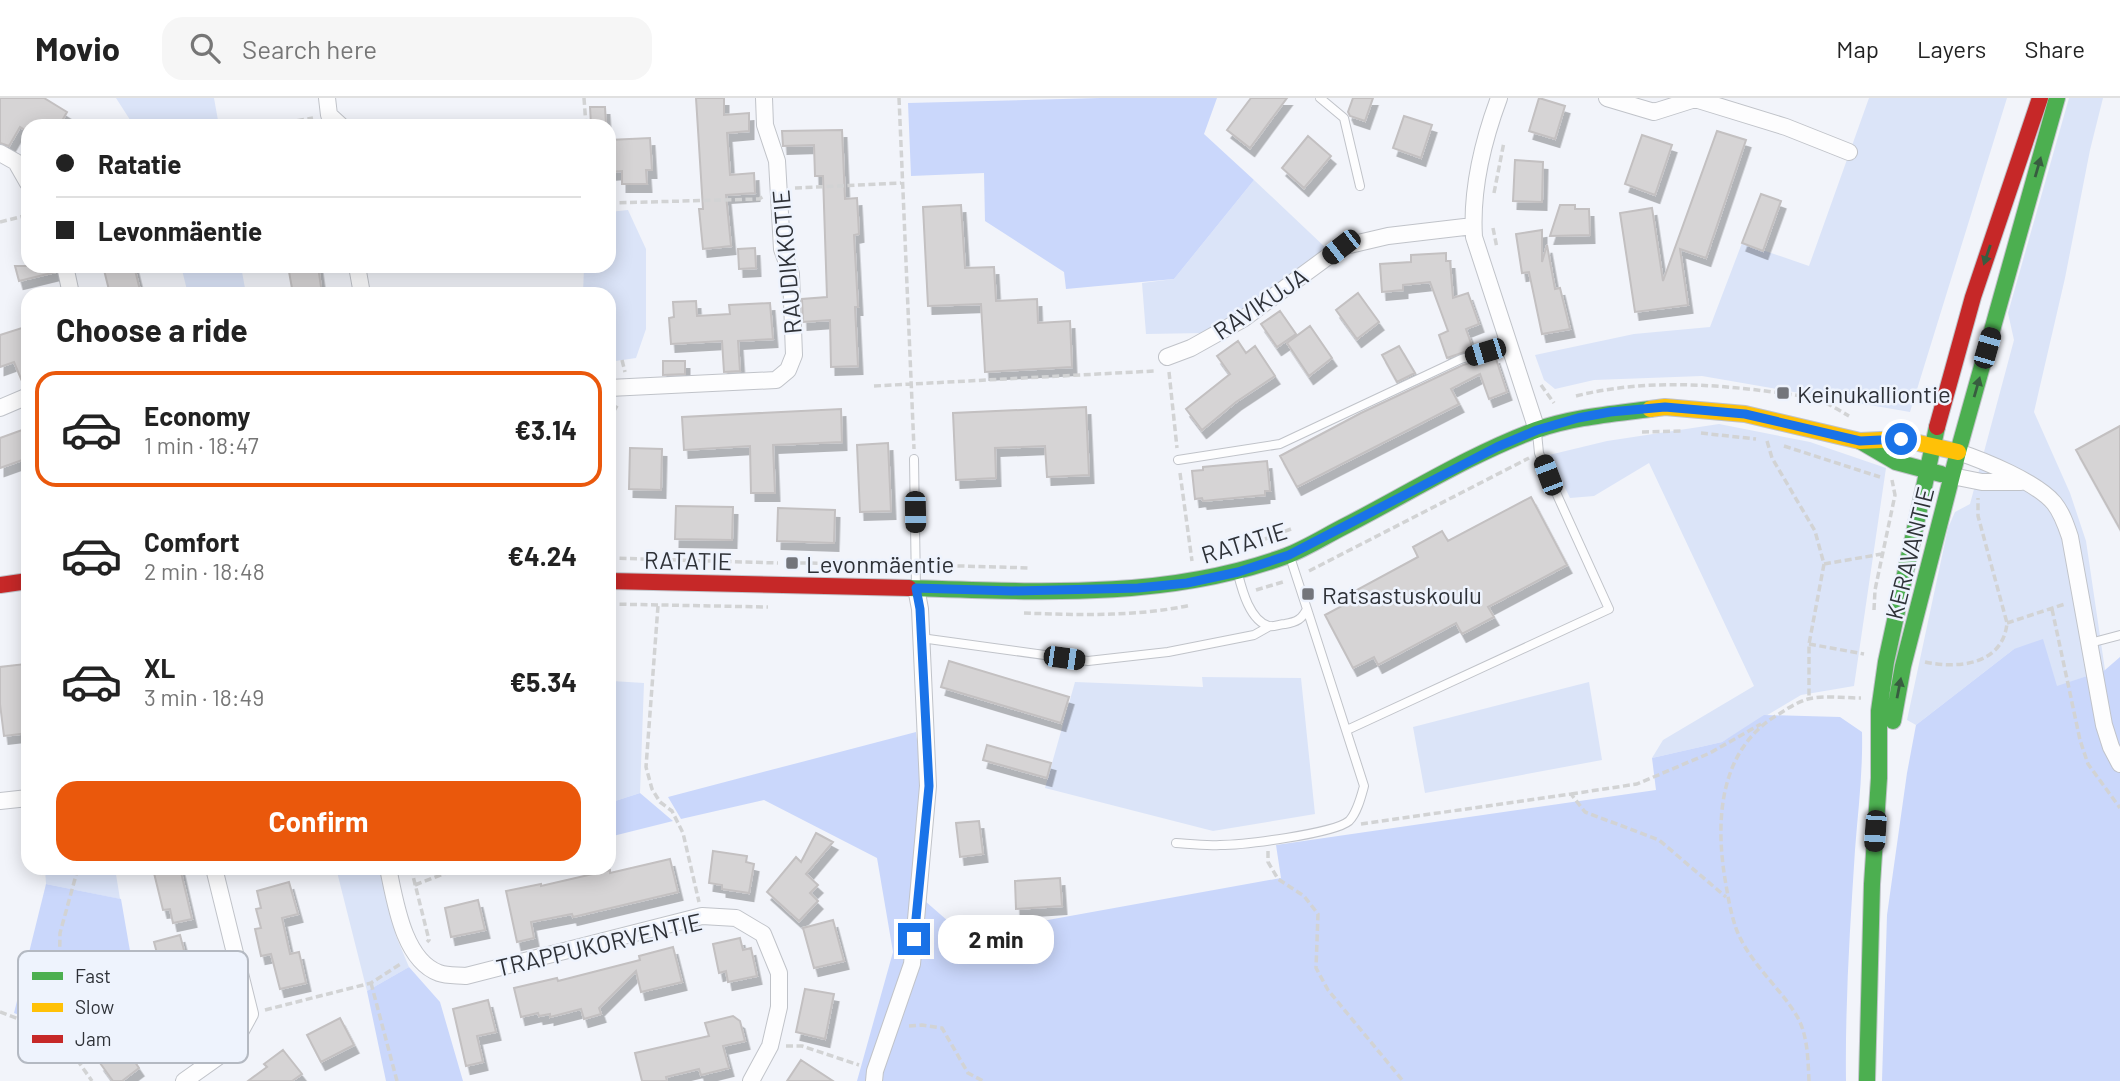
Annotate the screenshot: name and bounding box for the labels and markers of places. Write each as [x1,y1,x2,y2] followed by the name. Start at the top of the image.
[1797,379,1951,408] place label: Keinukalliontie
[1775,385,1791,401] marker: Keinukalliontie
[806,549,954,578] place label: Levonmäentie
[784,555,800,571] marker: Levonmäentie
[1322,580,1482,609] place label: Ratsastuskoulu
[1300,586,1316,602] marker: Ratsastuskoulu

